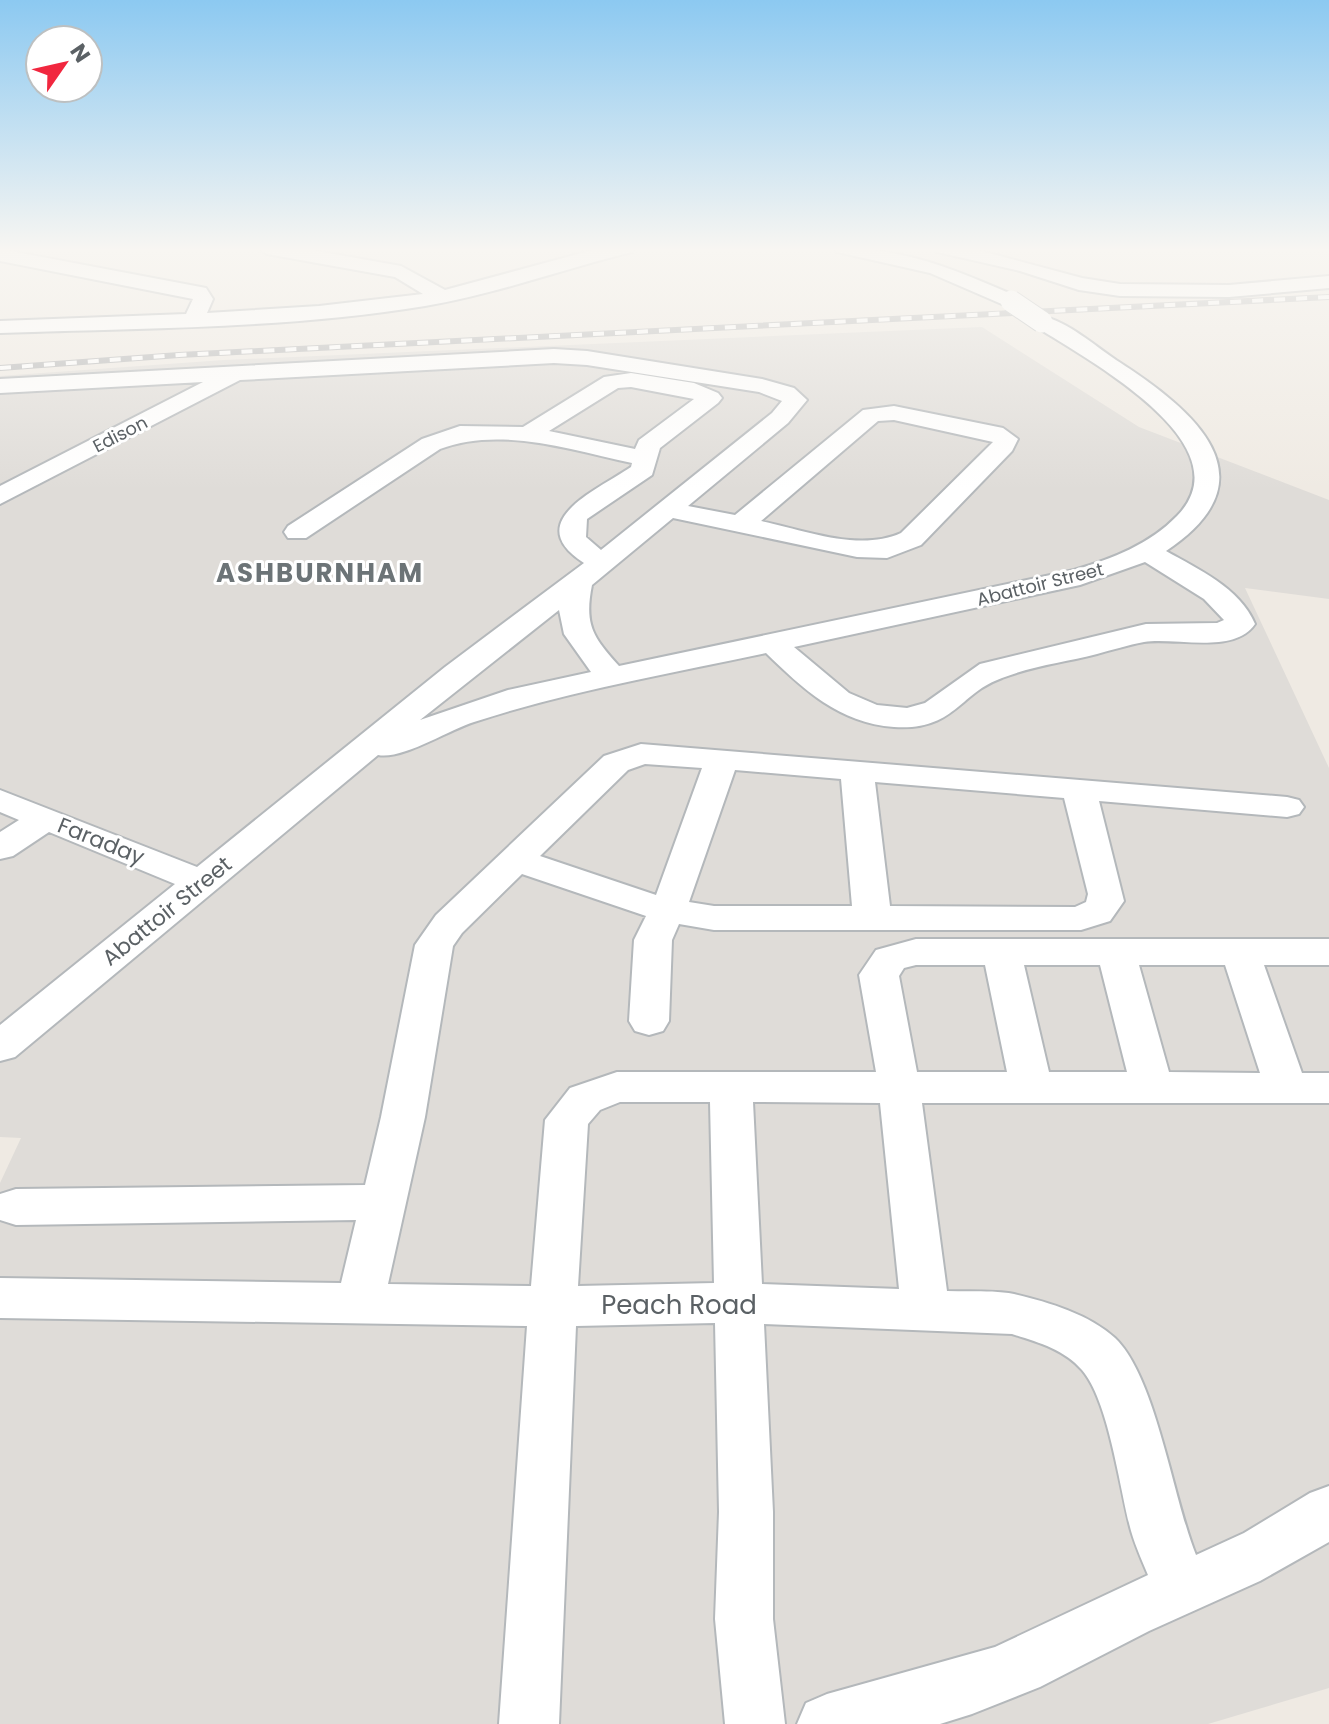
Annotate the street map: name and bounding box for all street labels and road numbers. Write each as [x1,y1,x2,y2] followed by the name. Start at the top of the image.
[88,410,152,458] street label: Edison
[974,556,1106,612] street label: Abattoir Street
[53,810,150,873] street label: Faraday
[96,849,238,973] street label: Abattoir Street
[601,1287,757,1323] street label: Peach Road

